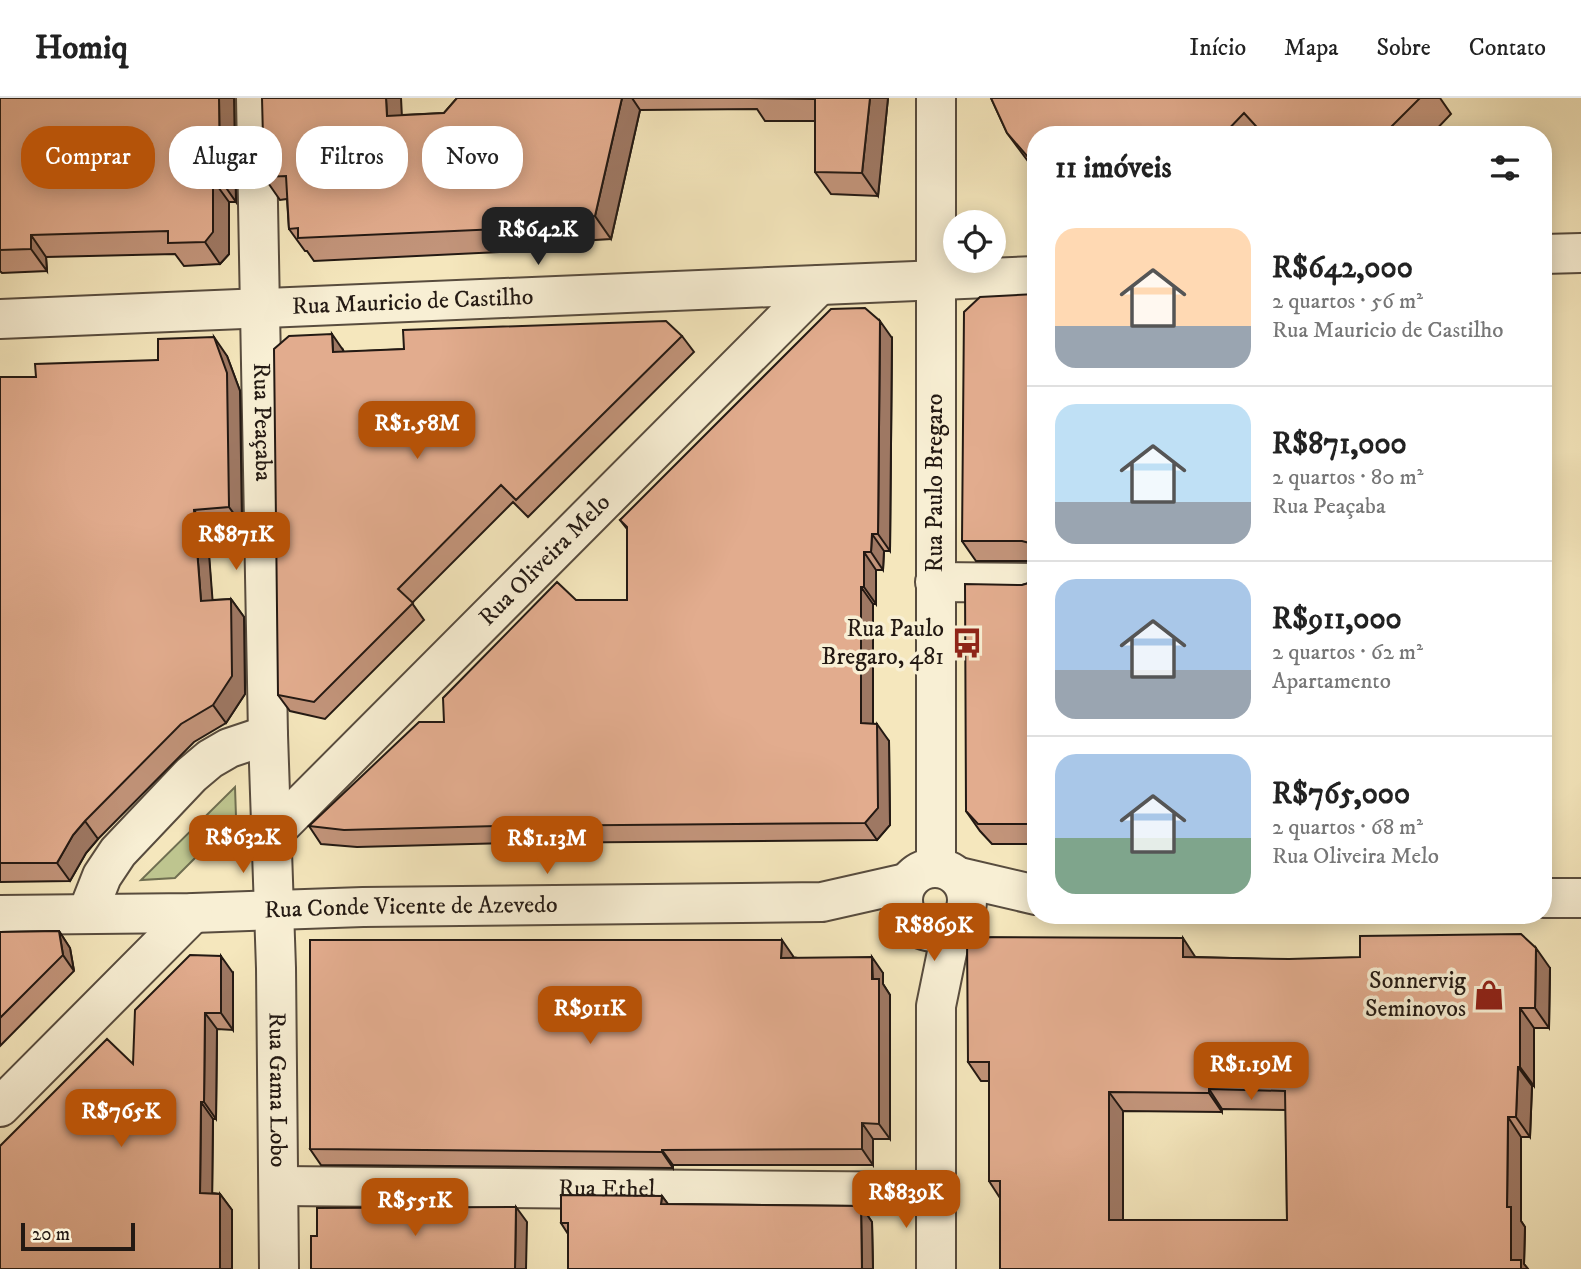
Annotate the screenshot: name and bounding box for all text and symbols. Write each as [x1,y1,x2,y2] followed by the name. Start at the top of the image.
[35,28,128,69] text: Homiq
[1189,33,1246,63] text: Início
[1284,33,1338,63] text: Mapa
[1376,33,1431,63] text: Sobre
[1469,33,1546,63] text: Contato
[21,126,155,189] chip: Comprar
[169,126,282,189] chip: Alugar
[296,126,408,189] chip: Filtros
[422,126,523,189] chip: Novo
[1486,149,1524,187] icon: filters
[1055,150,1172,187] text: 11 imóveis
[481,208,595,267] pin: R$642K
[943,210,1006,273] map controls
[943,210,1006,273] button: locate
[498,215,578,244] text: R$642K
[1272,250,1413,287] text: R$642,000
[1111,256,1195,340] icon: home
[291,282,534,322] street label: Rua Mauricio de Castilho
[1272,287,1423,316] text: 2 quartos · 56 m²
[1272,316,1504,345] text: Rua Mauricio de Castilho
[246,362,278,482] street label: Rua Peaçaba
[920,394,950,572] street label: Rua Paulo Bregaro
[352,402,482,461] pin: R$1.58M
[374,409,460,438] text: R$1.58M
[1272,426,1407,463] text: R$871,000
[1111,432,1195,516] icon: home
[1272,463,1424,492] text: 2 quartos · 80 m²
[473,488,617,633] street label: Rua Oliveira Melo
[1272,492,1386,521] text: Rua Peaçaba
[179,512,293,572] pin: R$871K
[198,520,274,549] text: R$871K
[1272,601,1402,638] text: R$911,000
[1111,607,1195,691] icon: home
[821,614,944,672] place label: Rua Paulo Bregaro, 481
[950,626,984,660] bus stop icon: Rua Paulo Bregaro, 481
[1272,638,1423,667] text: 2 quartos · 62 m²
[1272,667,1391,696] text: Apartamento
[1272,776,1410,813] text: R$765,000
[1111,782,1195,866] icon: home
[1272,813,1423,842] text: 2 quartos · 68 m²
[186,816,300,875] pin: R$632K
[482,816,612,876] pin: R$1.13M
[205,823,281,852] text: R$632K
[507,824,587,853] text: R$1.13M
[1272,842,1439,871] text: Rua Oliveira Melo
[264,890,558,925] street label: Rua Conde Vicente de Azevedo
[877,904,991,963] pin: R$869K
[895,911,973,940] text: R$869K
[1365,966,1466,1024] place label: Sonnervig Seminovos
[1472,978,1506,1012] shop icon: Sonnervig Seminovos
[533,986,647,1046] pin: R$911K
[554,994,626,1023] text: R$911K
[261,1012,293,1167] street label: Rua Gama Lobo
[1186,1042,1316,1102] pin: R$1.19M
[1210,1050,1292,1079] text: R$1.19M
[64,1090,178,1149] pin: R$765K
[81,1097,161,1126] text: R$765K
[849,1170,963,1230] pin: R$839K
[558,1174,657,1204] street label: Rua Ethel
[358,1178,472,1238] pin: R$551K
[868,1178,944,1207] text: R$839K
[377,1186,453,1215] text: R$551K
[21,1220,135,1252] scale bar
[32,1223,70,1246] text: 20 m

